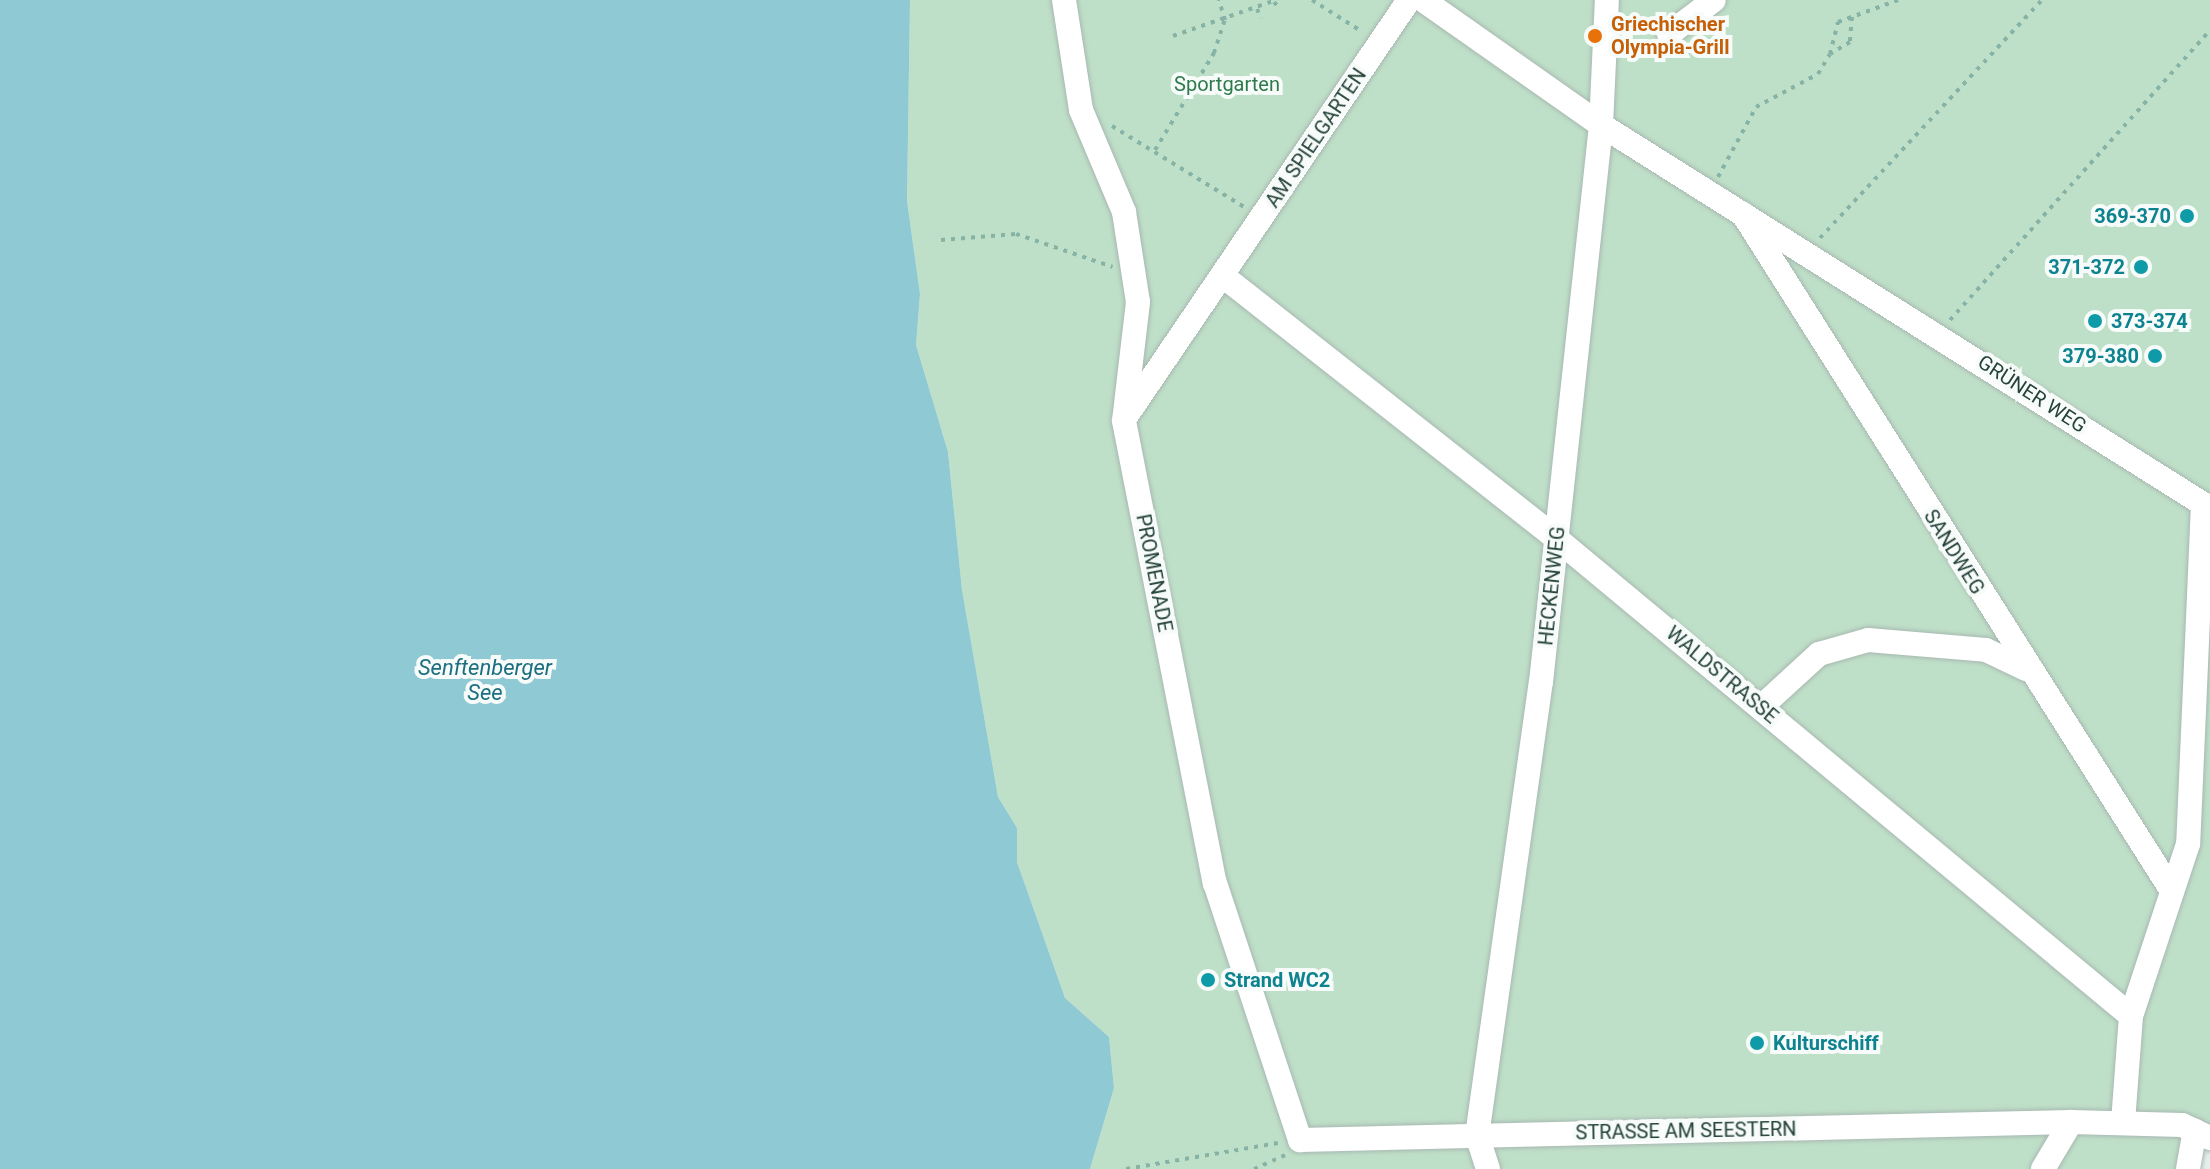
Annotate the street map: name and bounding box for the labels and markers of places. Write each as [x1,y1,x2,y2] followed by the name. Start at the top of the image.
[1611,12,1729,59] place label: Griechischer Olympia-Grill
[1586,27,1604,45] marker: Griechischer Olympia-Grill
[2094,204,2171,228] place label: 369-370
[2178,207,2196,225] marker: 369-370
[2048,255,2125,279] place label: 371-372
[2132,258,2150,276] marker: 371-372
[2111,309,2188,333] place label: 373-374
[2086,312,2104,330] marker: 373-374
[2062,344,2139,368] place label: 379-380
[2146,347,2164,365] marker: 379-380
[1224,968,1330,992] place label: Strand WC2
[1199,971,1217,989] marker: Strand WC2
[1773,1031,1879,1055] place label: Kulturschiff
[1748,1034,1766,1052] marker: Kulturschiff

